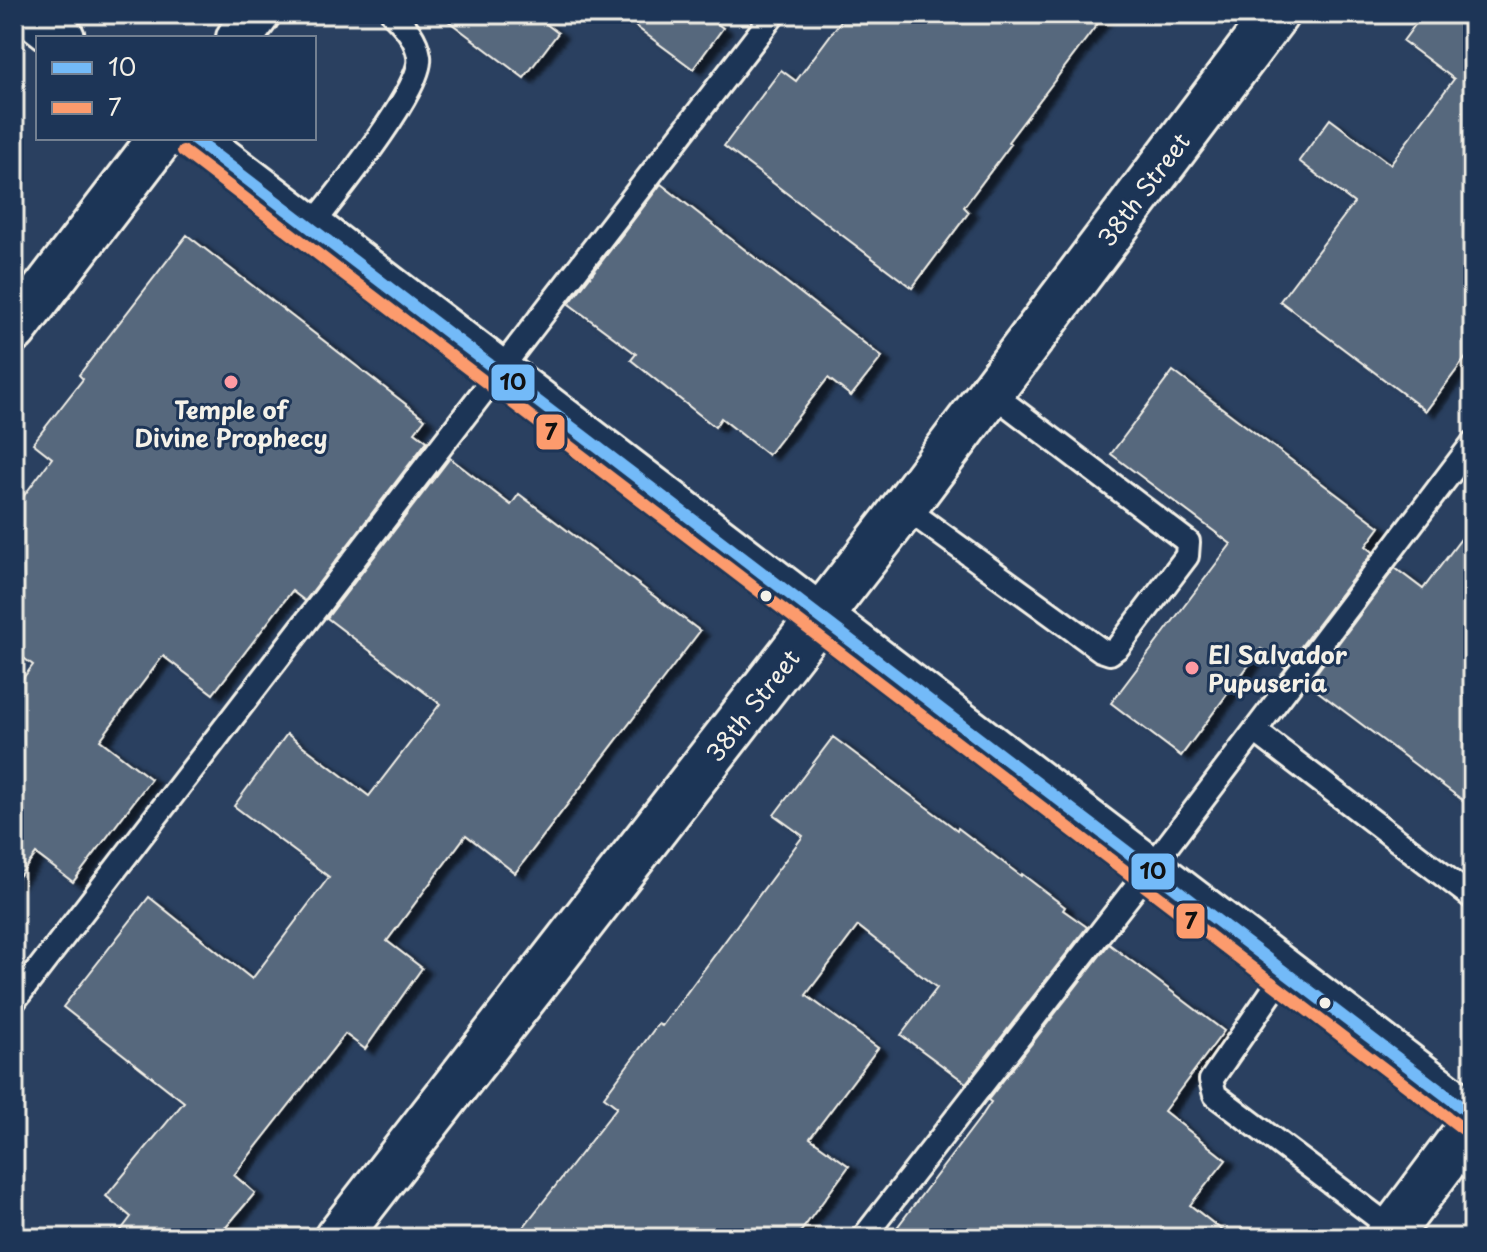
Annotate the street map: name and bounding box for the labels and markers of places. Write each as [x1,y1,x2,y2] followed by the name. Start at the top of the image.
[222,373,240,391] marker: Temple of Divine Prophecy
[134,391,328,455] place label: Temple of Divine Prophecy
[758,588,774,604] unlabelled marker
[1208,636,1348,700] place label: El Salvador Pupuseria
[1183,659,1201,677] marker: El Salvador Pupuseria
[1317,995,1333,1011] unlabelled marker

